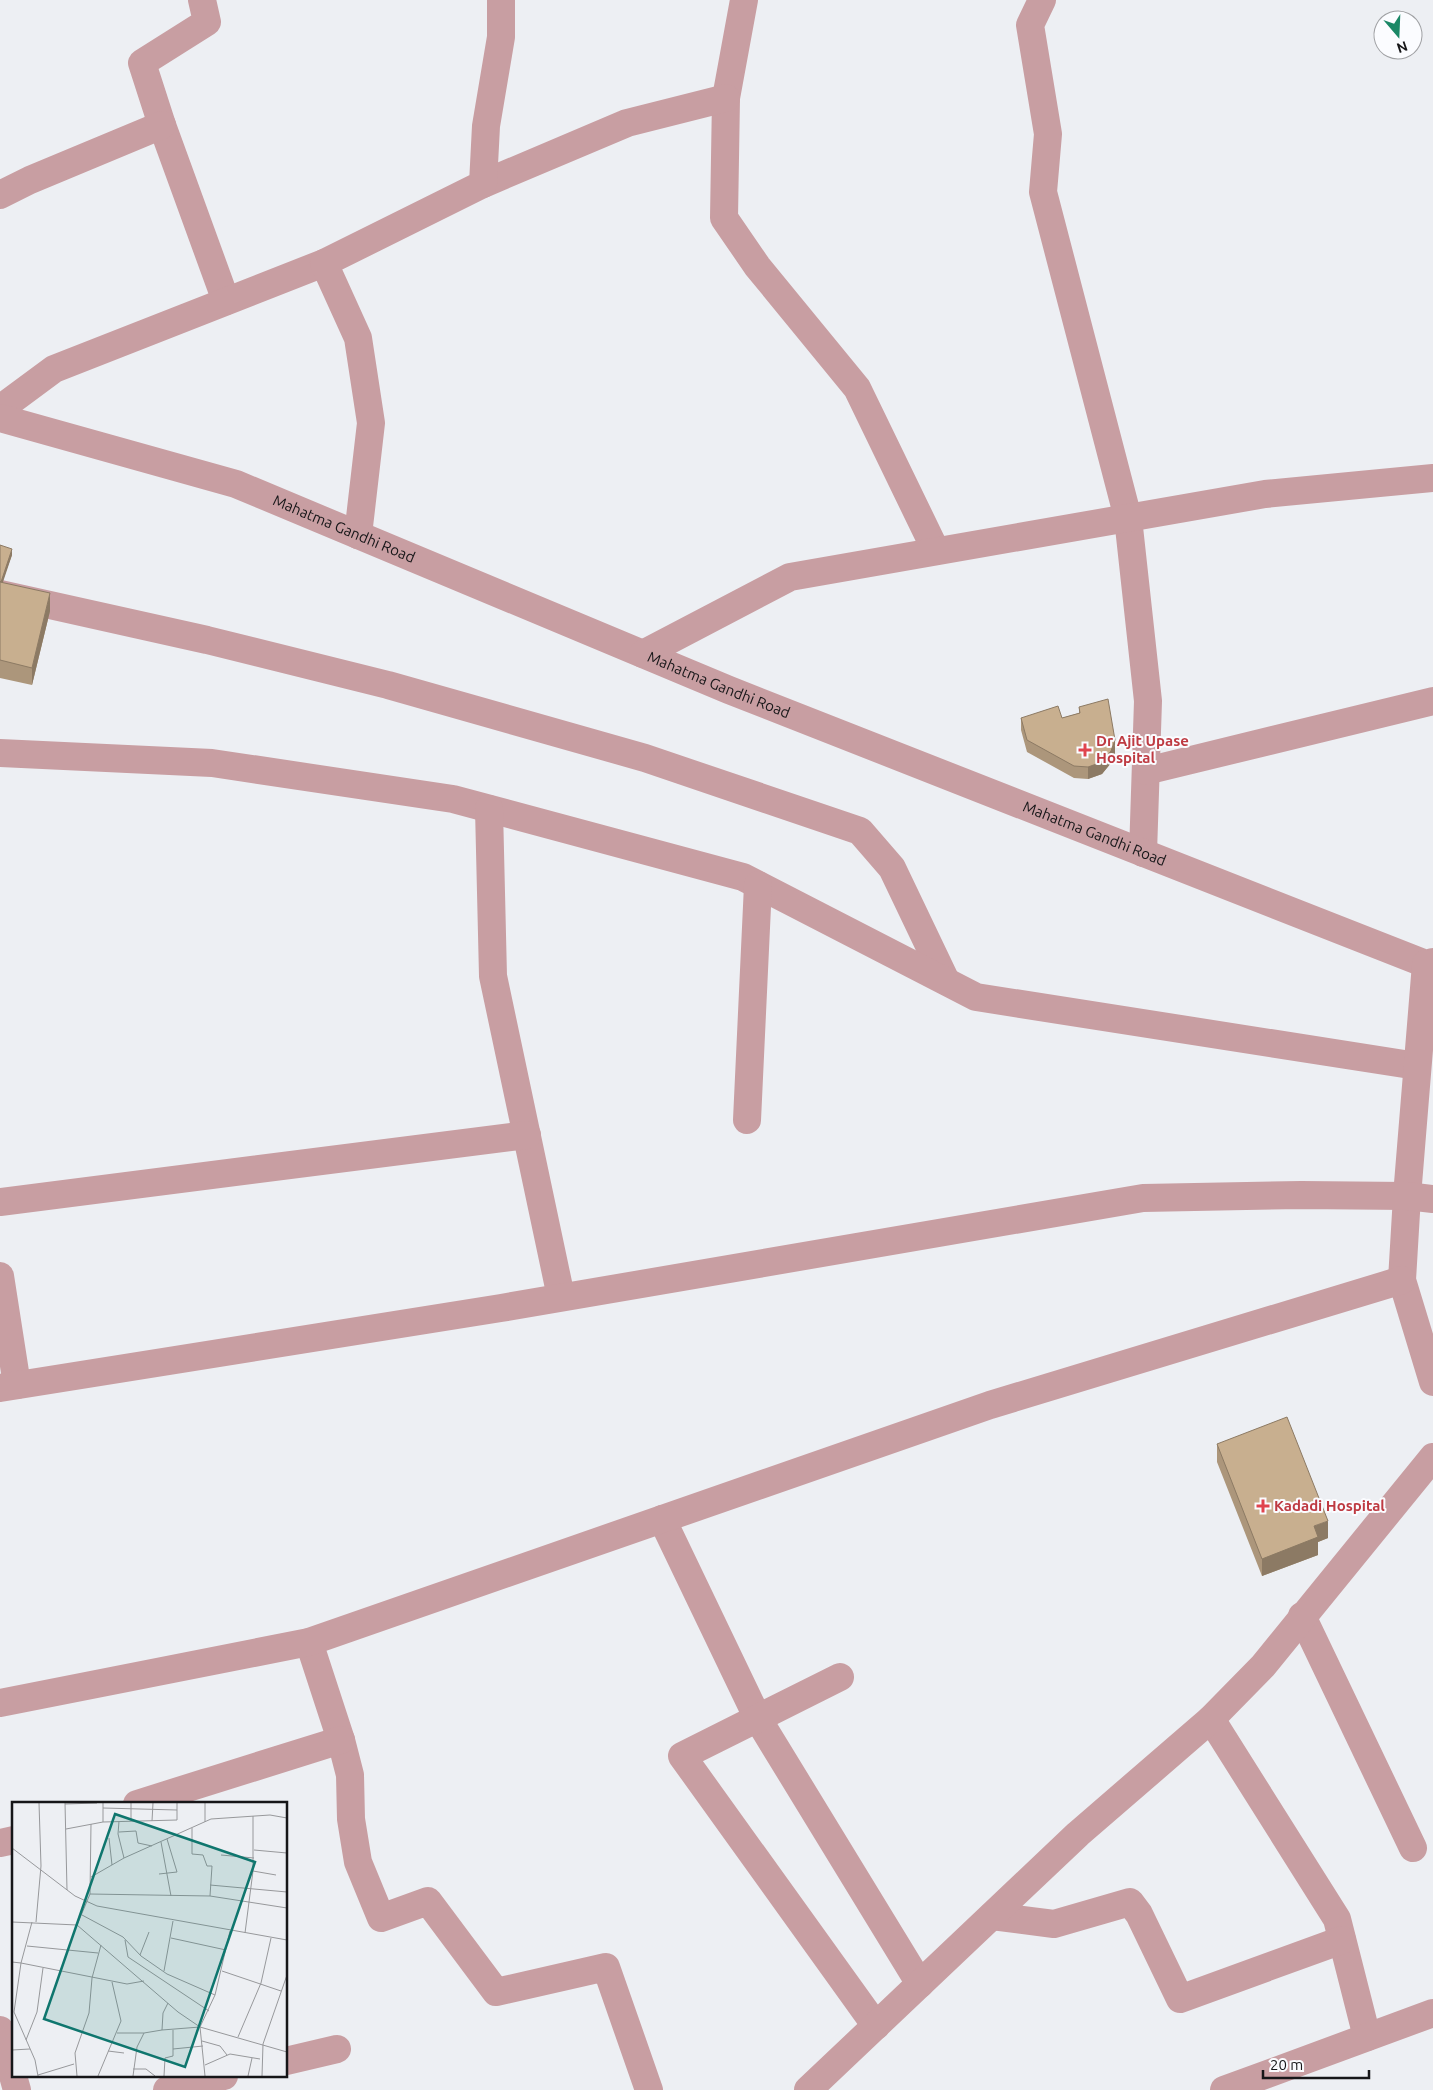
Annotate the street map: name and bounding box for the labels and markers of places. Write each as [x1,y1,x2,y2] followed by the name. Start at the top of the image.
[1096,732,1189,766] place label: Dr Ajit Upase Hospital
[1078,743,1092,757] marker: Dr Ajit Upase Hospital
[1274,1497,1385,1514] place label: Kadadi Hospital
[1256,1499,1270,1513] marker: Kadadi Hospital

